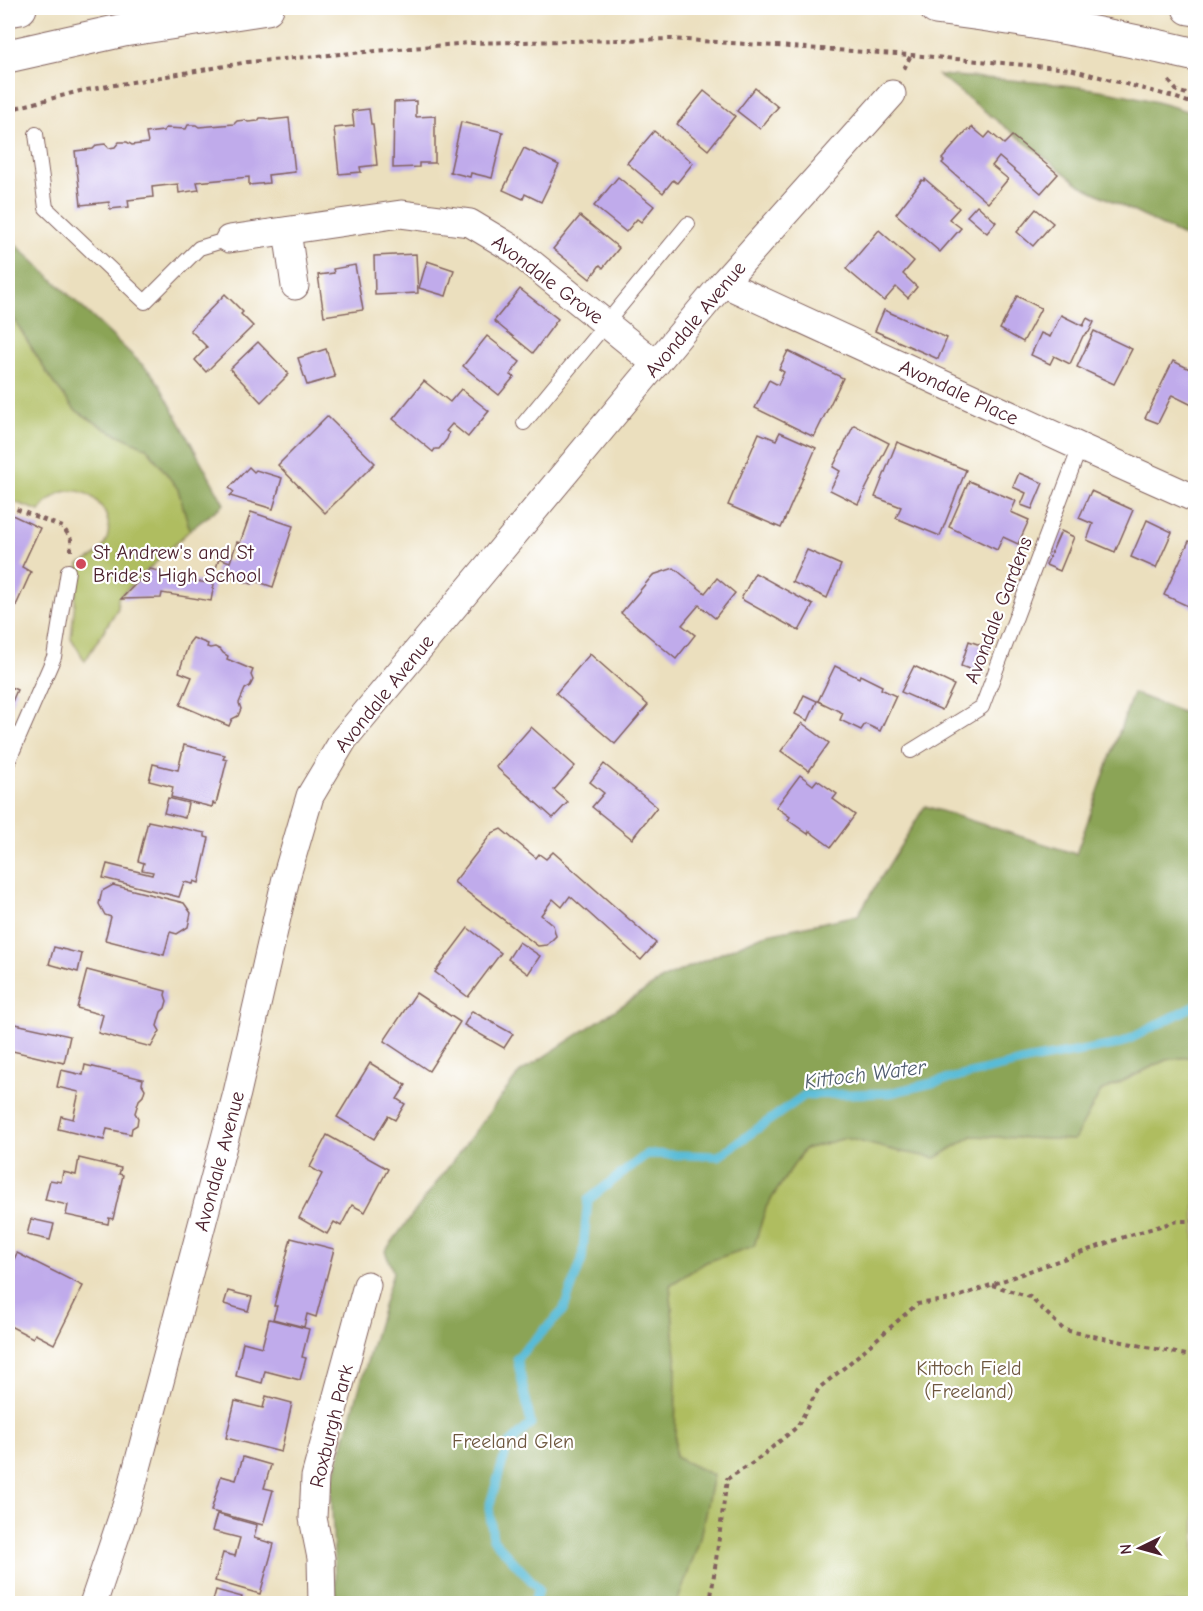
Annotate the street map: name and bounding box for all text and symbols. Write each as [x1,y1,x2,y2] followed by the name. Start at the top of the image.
[487,230,608,329] street label: Avondale Grove
[640,257,751,382] street label: Avondale Avenue
[896,355,1022,430] street label: Avondale Place
[960,534,1037,687] street label: Avondale Gardens
[93,541,261,587] place label: St Andrew's and St Bride's High School
[74,557,88,571] marker: St Andrew's and St Bride's High School
[330,630,439,757] street label: Avondale Avenue
[803,1054,929,1093] water label: Kittoch Water
[190,1089,249,1234] street label: Avondale Avenue
[916,1357,1022,1403] park label: Kittoch Field (Freeland)
[305,1362,358,1490] street label: Roxburgh Park
[452,1430,574,1453] park label: Freeland Glen
[1110,1518,1170,1578] north arrow
[1117,1543,1135,1555] text: N

